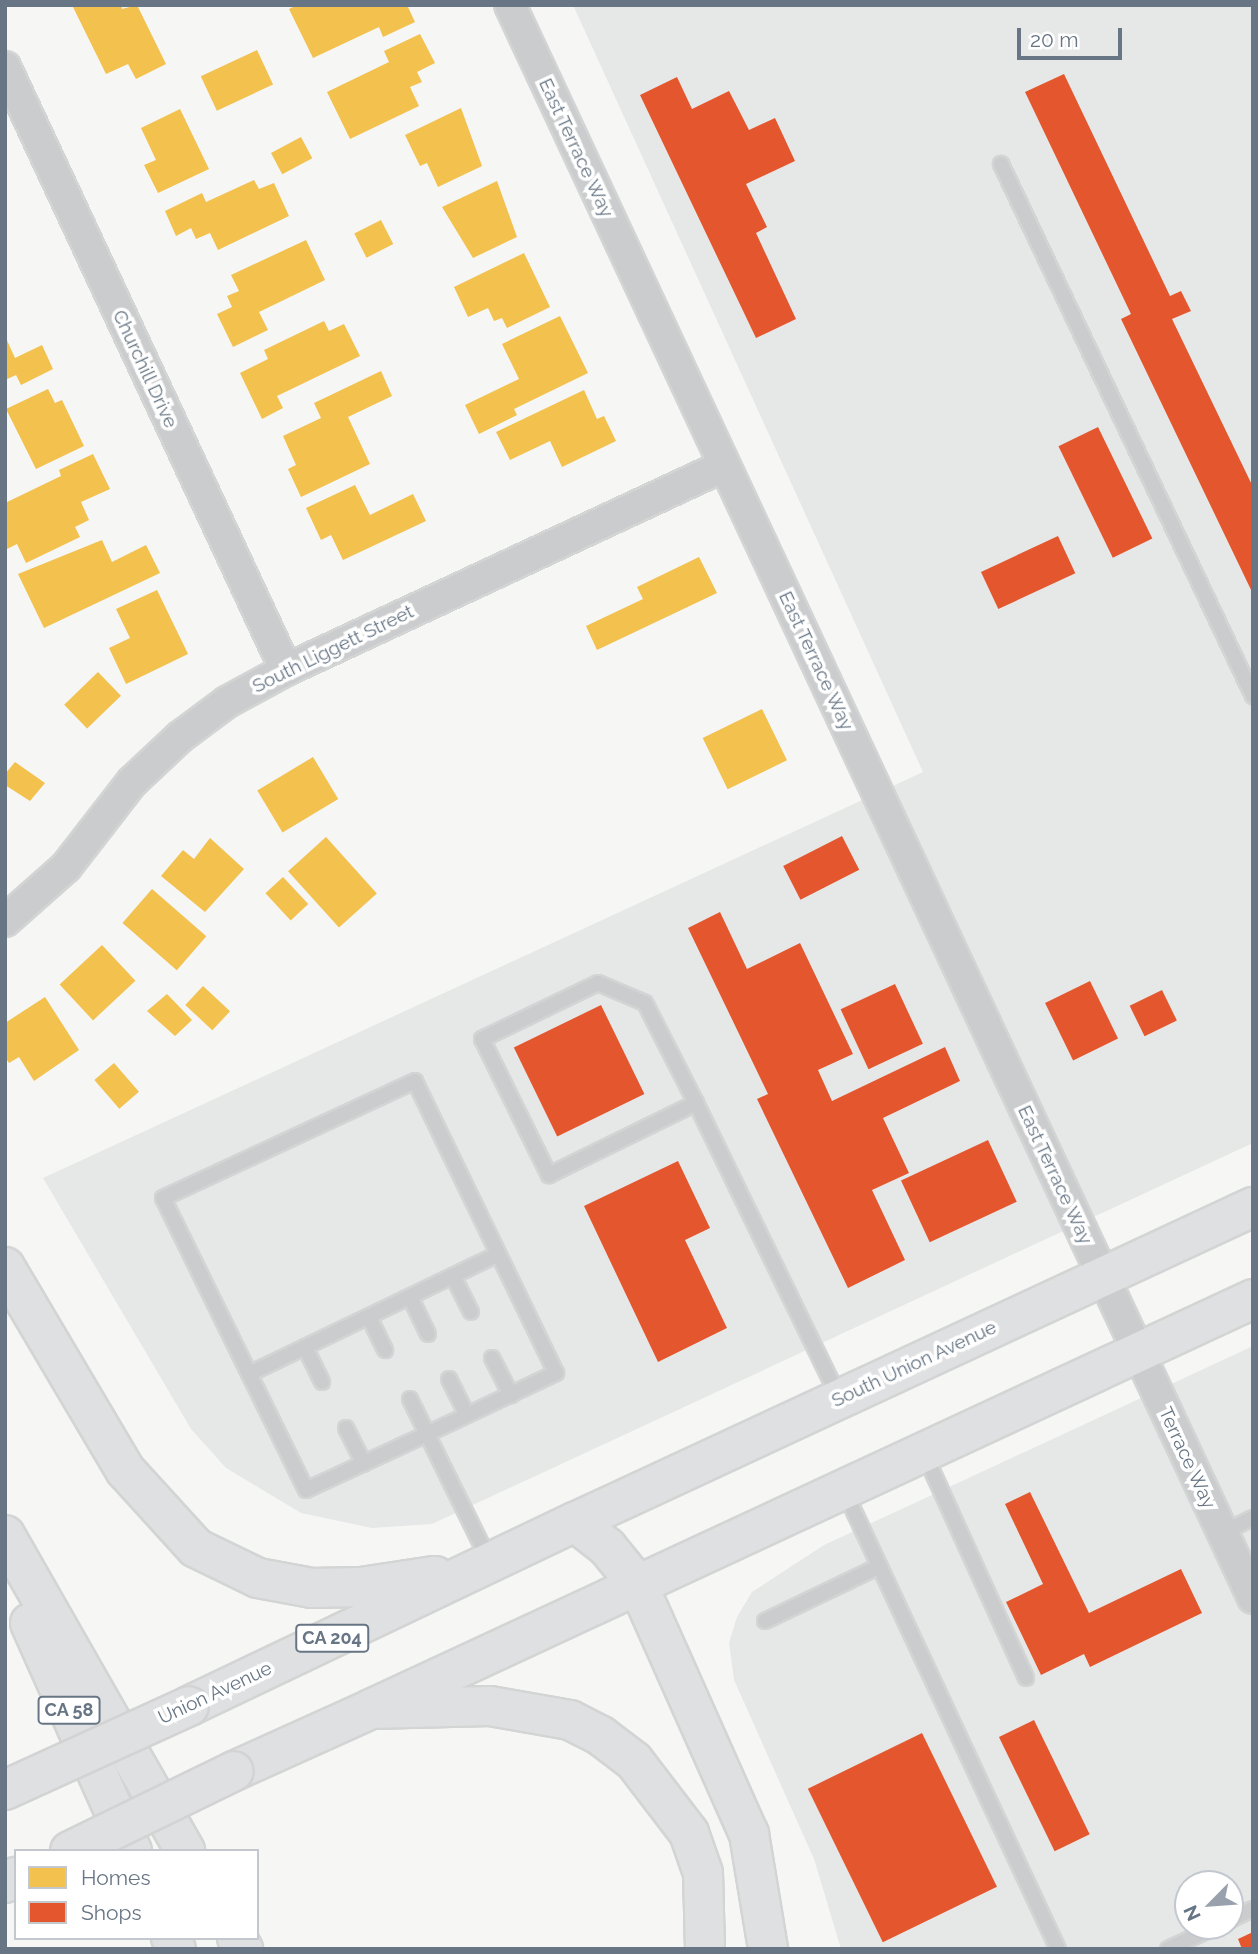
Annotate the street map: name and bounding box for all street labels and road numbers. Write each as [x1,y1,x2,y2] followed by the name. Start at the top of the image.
[534,74,618,222] street label: East Terrace Way
[108,306,182,432] street label: Churchill Drive
[774,587,858,735] street label: East Terrace Way
[249,600,417,698] street label: South Liggett Street
[1013,1101,1097,1249] street label: East Terrace Way
[828,1316,1000,1412] street label: South Union Avenue
[1153,1403,1221,1513] street label: Terrace Way
[294,1624,370,1652] road number: CA 204
[154,1657,276,1729] street label: Union Avenue
[36,1695,102,1724] road number: CA 58

